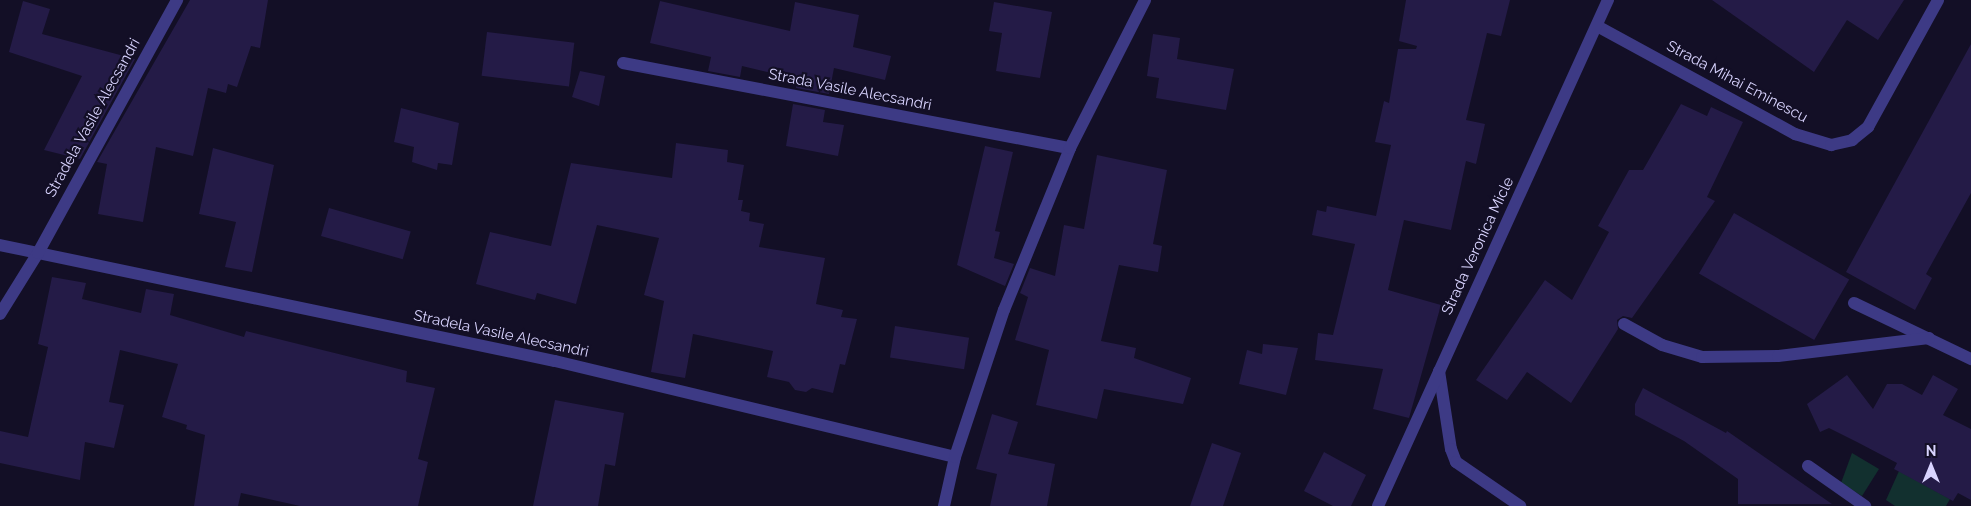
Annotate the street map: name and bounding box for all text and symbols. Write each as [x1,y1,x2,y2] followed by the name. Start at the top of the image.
[42,35,144,201] street label: Stradela Vasile Alecsandri
[1663,37,1811,127] street label: Strada Mihai Eminescu
[766,65,934,115] street label: Strada Vasile Alecsandri
[1438,174,1518,318] street label: Strada Veronica Micle
[411,307,591,361] street label: Stradela Vasile Alecsandri
[1906,441,1956,491] north arrow
[1926,443,1936,459] text: N

